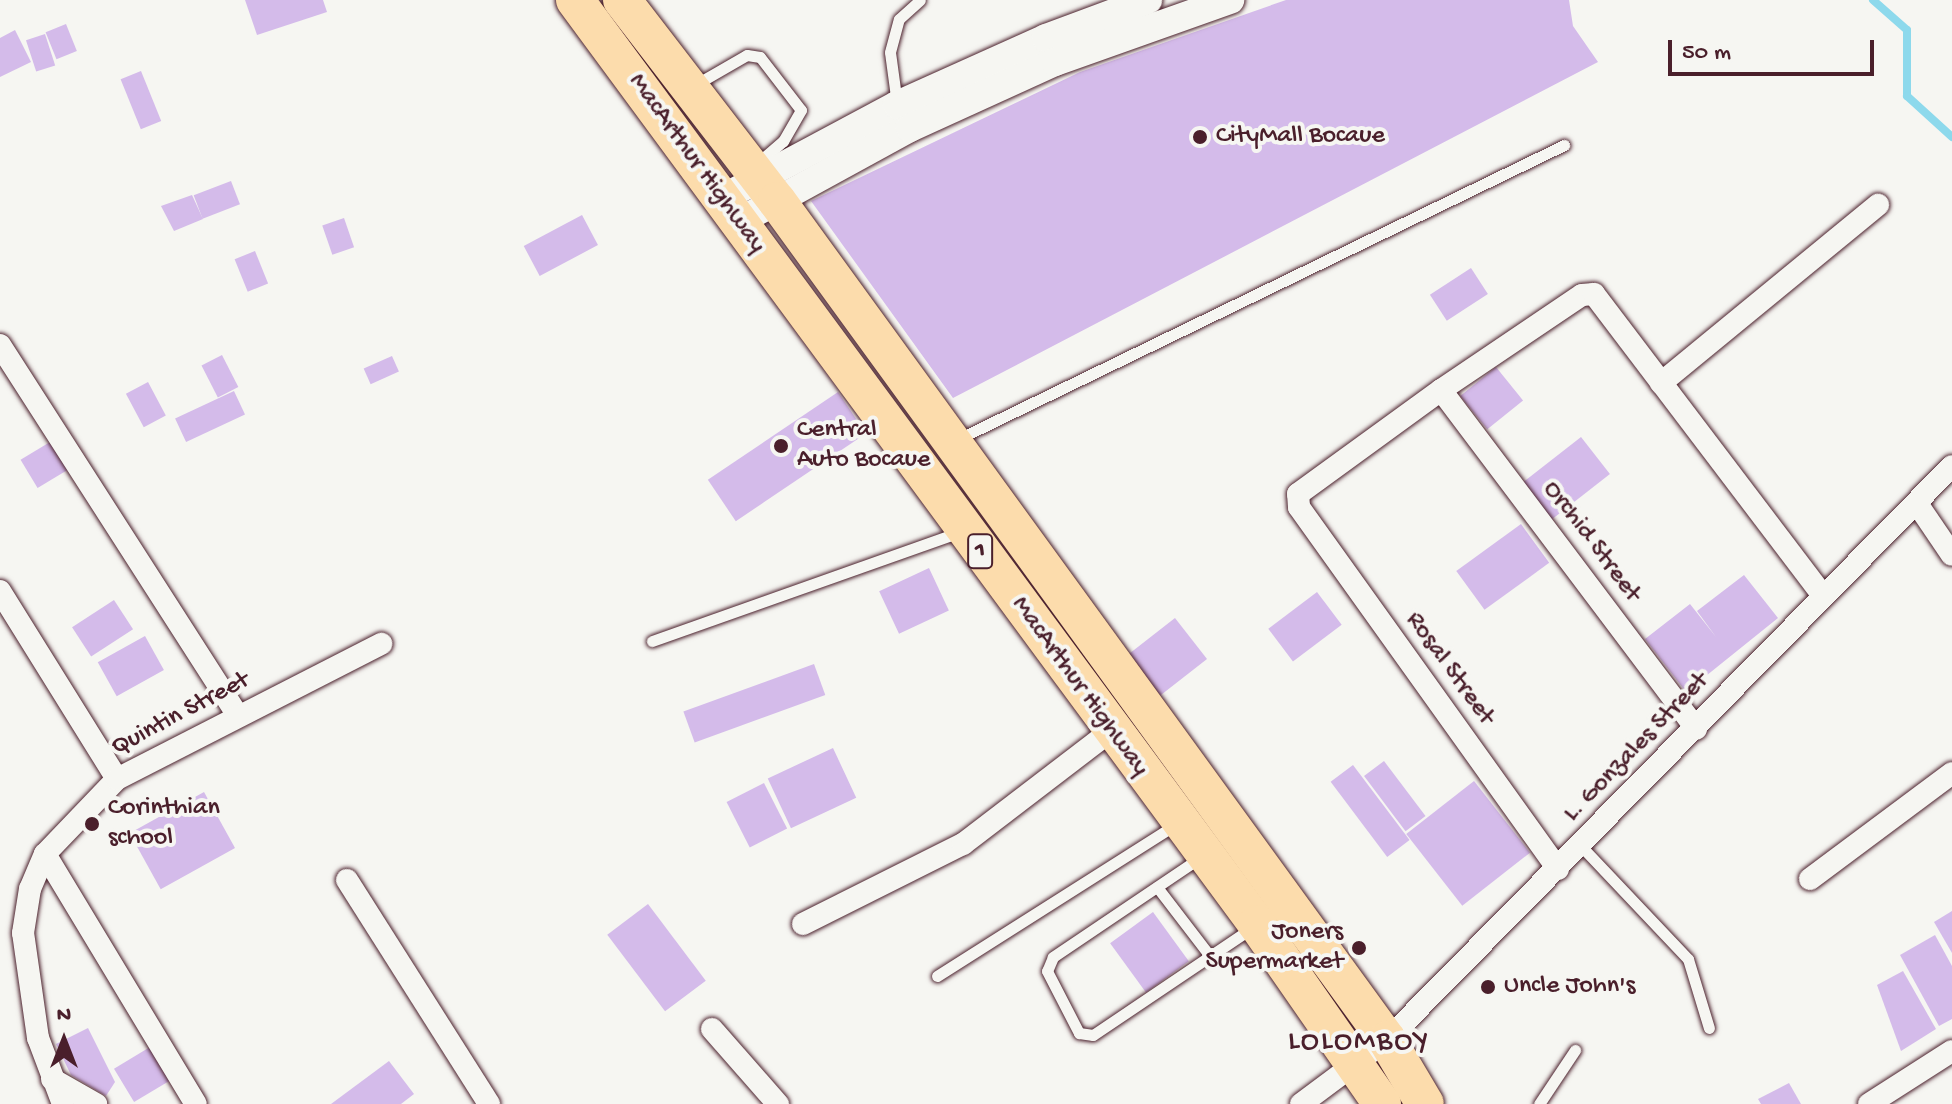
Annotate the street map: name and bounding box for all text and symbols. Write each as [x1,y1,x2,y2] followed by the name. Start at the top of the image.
[1672,24,1878,74] scale bar
[1682,39,1731,68] text: 50 m
[620,68,772,260] street label: MacArthur Highway
[1216,121,1385,153] place label: CityMall Bocaue
[1191,128,1209,146] marker: CityMall Bocaue
[797,415,930,476] place label: Central Auto Bocaue
[772,437,790,455] marker: Central Auto Bocaue
[1535,475,1647,609] street label: Orchid Street
[966,531,994,571] road number: 1
[1003,591,1155,783] street label: MacArthur Highway
[1397,606,1501,732] street label: Rosal Street
[107,666,255,764] street label: Quintin Street
[1558,667,1716,829] street label: L. Gonzales Street
[108,793,220,854] place label: Corinthian school
[83,815,101,833] marker: Corinthian school
[1206,917,1343,978] place label: Joners Supermarket
[1350,939,1368,957] marker: Joners Supermarket
[1504,971,1635,1003] place label: Uncle John's
[1479,978,1497,996] marker: Uncle John's
[24,1000,104,1080] north arrow
[57,1003,71,1029] text: N
[1288,1025,1430,1061] district label: LOLOMBOY

